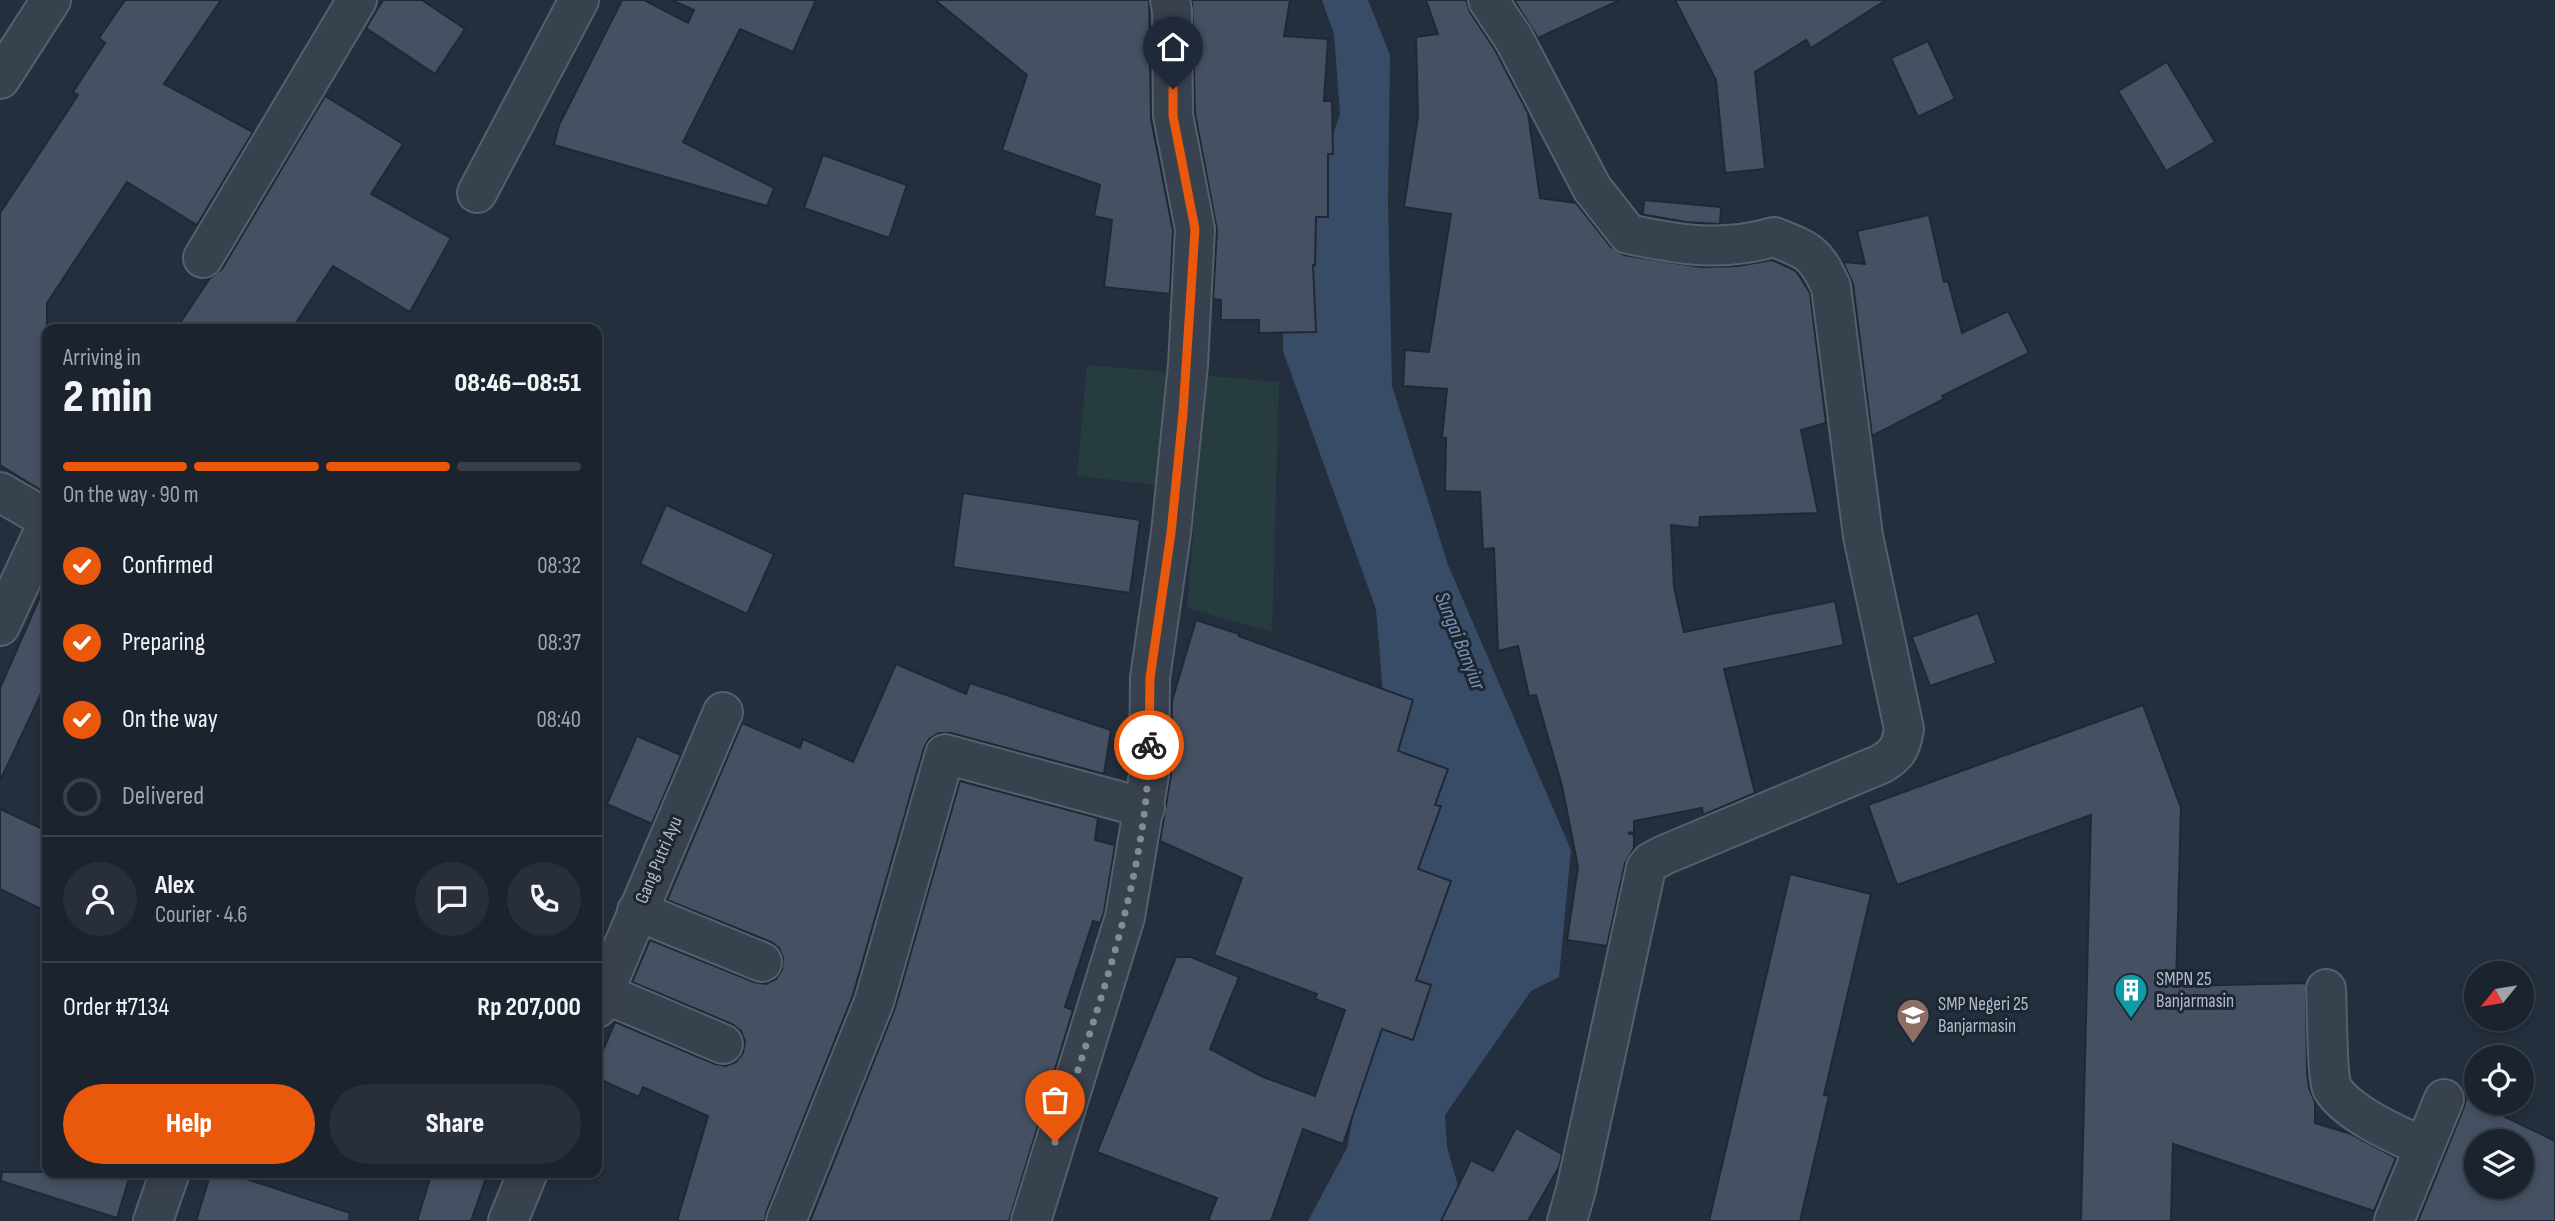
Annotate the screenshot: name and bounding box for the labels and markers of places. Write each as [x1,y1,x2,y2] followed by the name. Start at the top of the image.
[1143,17,1203,89] pin
[2156,968,2234,1013] place label: SMPN 25 Banjarmasin
[2112,971,2150,1020] building icon: SMPN 25 Banjarmasin
[1938,993,2028,1038] place label: SMP Negeri 25 Banjarmasin
[1894,996,1932,1045] school or university icon: SMP Negeri 25 Banjarmasin
[1025,1070,1085,1142] pin

